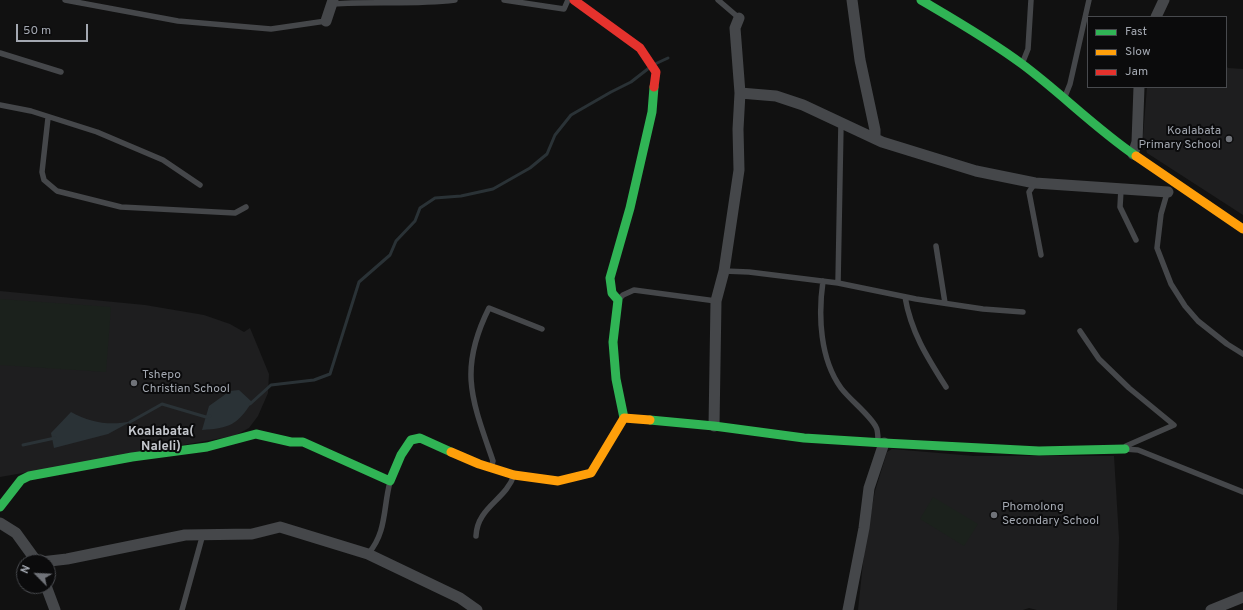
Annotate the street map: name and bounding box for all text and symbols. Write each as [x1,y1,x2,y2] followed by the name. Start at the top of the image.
[18,16,90,42] scale bar
[1087,16,1227,88] legend
[23,23,51,39] text: 50 m
[1125,24,1147,40] text: Fast
[1125,44,1151,60] text: Slow
[1125,64,1148,80] text: Jam
[1139,125,1221,153] place label: Koalabata Primary School
[1224,134,1234,144] marker: Koalabata Primary School
[142,369,230,397] place label: Tshepo Christian School
[129,378,139,388] marker: Tshepo Christian School
[128,424,194,455] district label: Koalabata( Naleli)
[1002,501,1099,529] place label: Phomolong Secondary School
[989,510,999,520] marker: Phomolong Secondary School
[16,554,56,594] north arrow
[18,563,34,576] text: N

